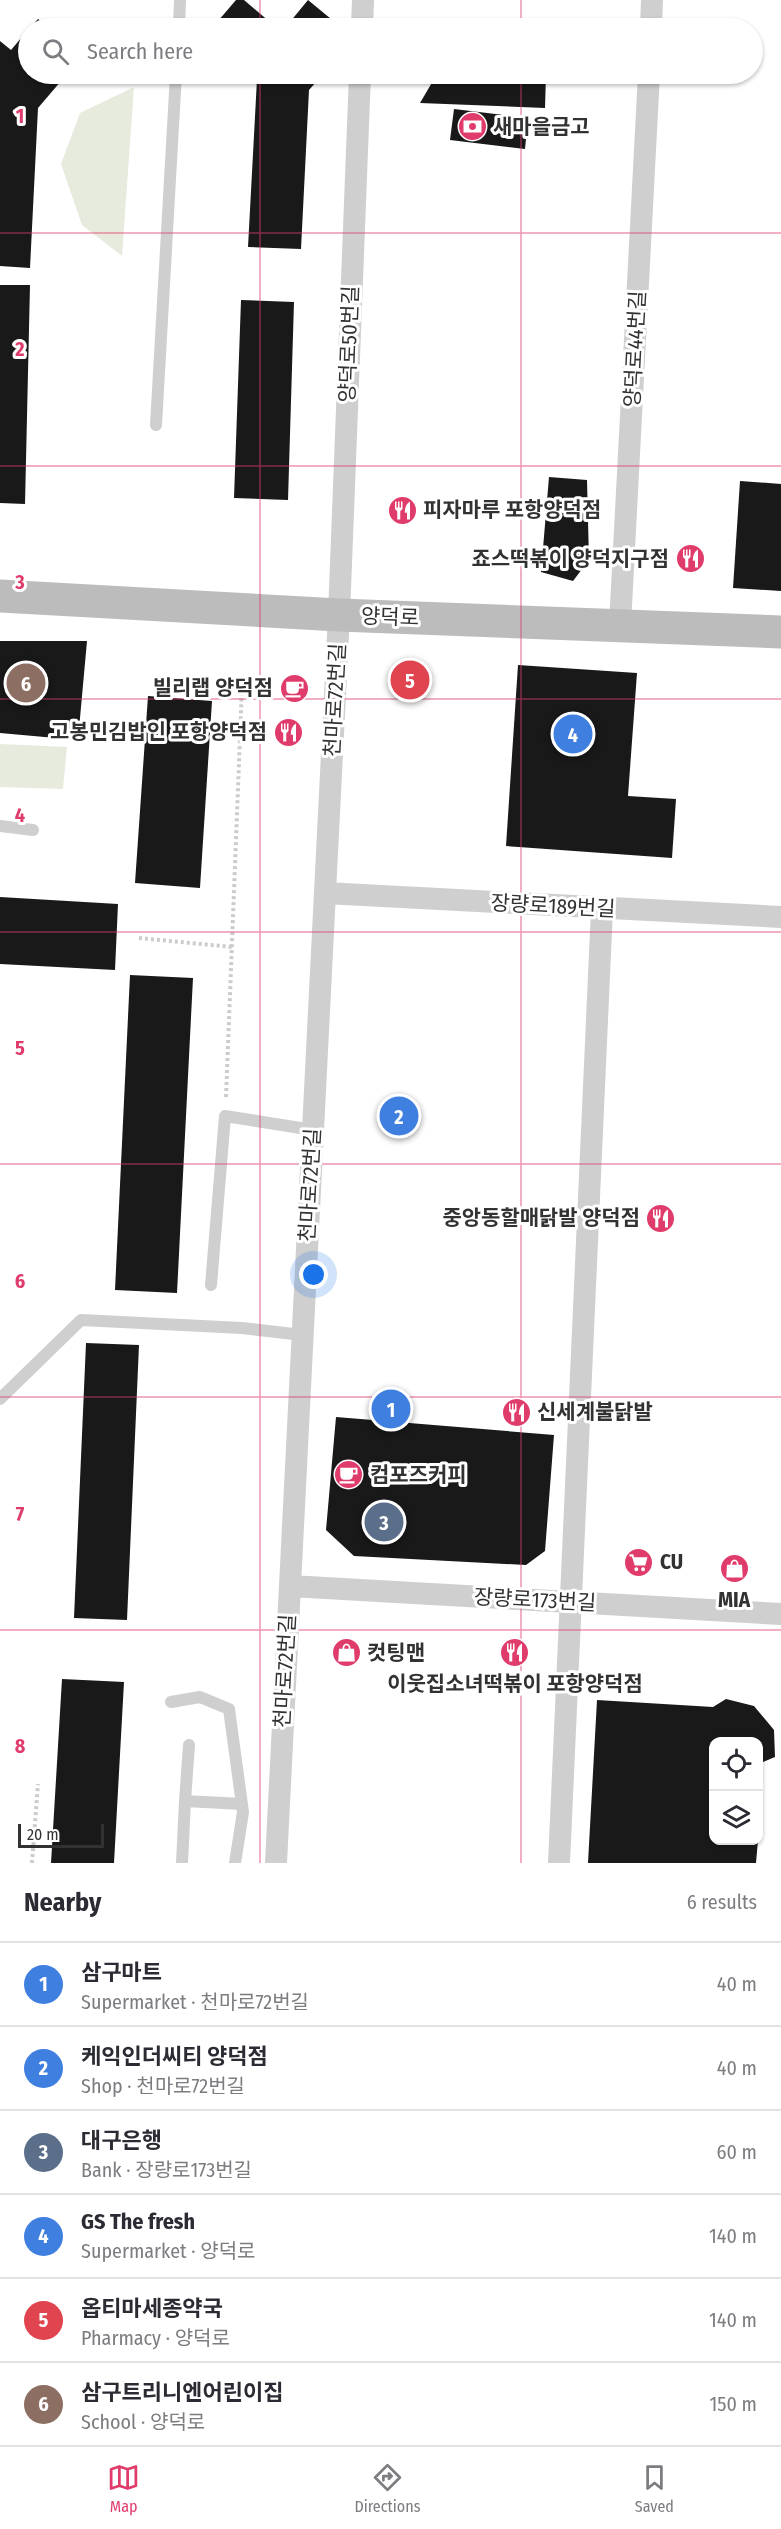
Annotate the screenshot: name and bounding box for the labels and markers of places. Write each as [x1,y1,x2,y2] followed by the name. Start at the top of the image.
[456,111,488,143] bank icon: 새마을금고
[493,114,590,140] place label: 새마을금고
[386,494,418,526] restaurant icon: 피자마루 포항양덕점
[423,497,601,523] place label: 피자마루 포항양덕점
[674,543,706,575] restaurant icon: 죠스떡볶이 양덕지구점
[471,546,669,572] place label: 죠스떡볶이 양덕지구점
[390,658,430,702] pin: 5
[6,660,46,706] pin: 6
[278,672,310,704] cafe icon: 빌리랩 양덕점
[153,675,273,701] place label: 빌리랩 양덕점
[554,712,592,756] pin: 4
[272,716,304,748] restaurant icon: 고봉민김밥인 포항양덕점
[50,719,267,745] place label: 고봉민김밥인 포항양덕점
[380,1094,418,1138] pin: 2
[645,1202,677,1234] restaurant icon: 중앙동할매닭발 양덕점
[442,1205,640,1231] place label: 중앙동할매닭발 양덕점
[372,1386,410,1432] pin: 1
[500,1396,532,1428] restaurant icon: 신세계불닭발
[537,1399,653,1425] place label: 신세계불닭발
[333,1459,365,1491] cafe icon: 컴포즈커피
[370,1462,467,1488] place label: 컴포즈커피
[364,1500,404,1544] pin: 3
[623,1546,655,1578] supermarket icon: CU
[660,1549,683,1575] place label: CU
[718,1553,750,1585] shop icon: MIA
[718,1587,751,1613] place label: MIA
[330,1637,362,1669] shop icon: 컷팅맨
[499,1637,531,1669] restaurant icon: 이웃집소녀떡볶이 포항양덕점
[367,1640,425,1666] place label: 컷팅맨
[387,1671,643,1697] place label: 이웃집소녀떡볶이 포항양덕점

